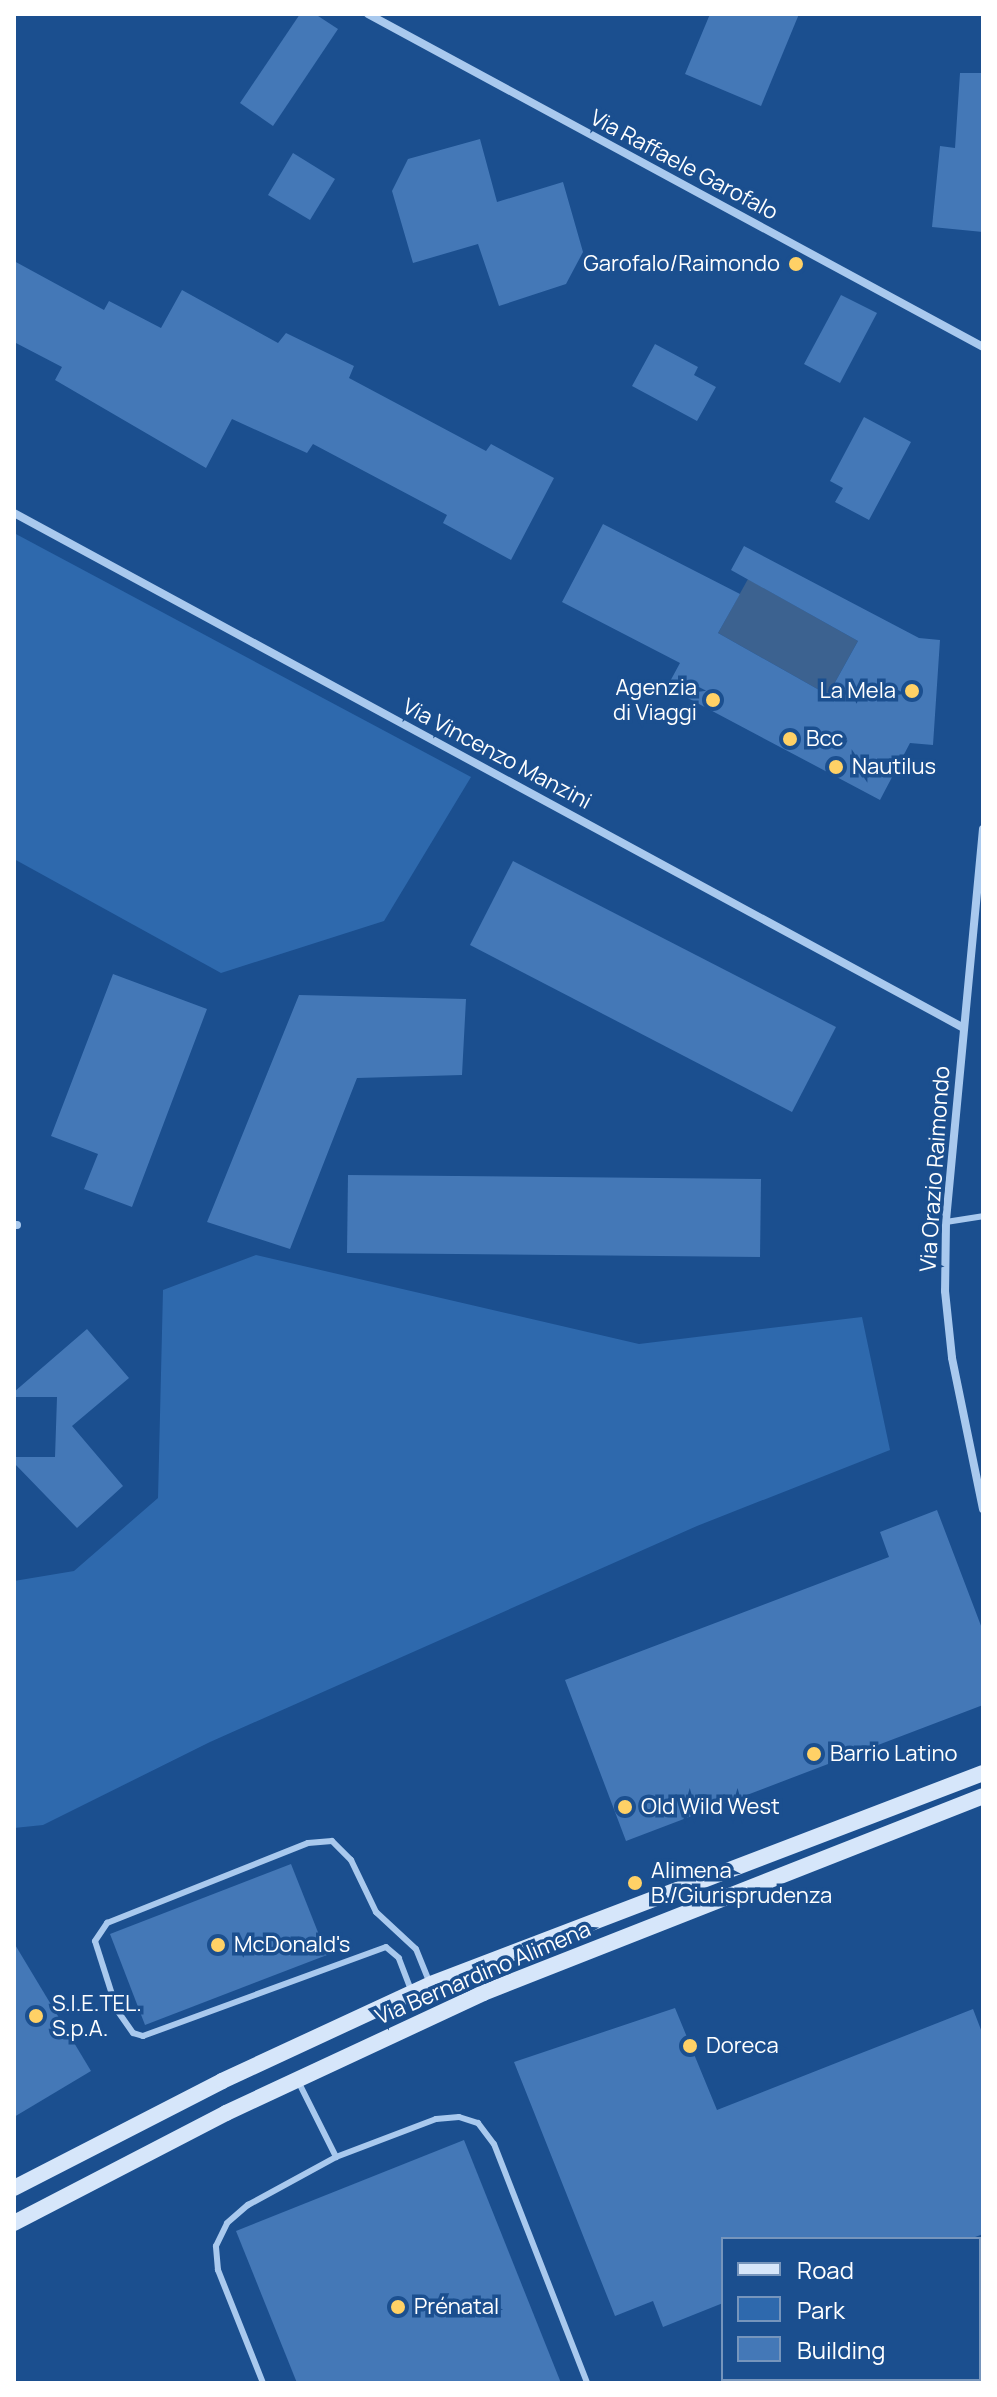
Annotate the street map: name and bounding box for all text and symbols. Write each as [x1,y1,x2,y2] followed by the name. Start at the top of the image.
[586,104,782,226] street label: Via Raffaele Garofalo
[583,251,780,277] place label: Garofalo/Raimondo
[787,255,805,273] marker: Garofalo/Raimondo
[613,674,697,726] place label: Agenzia di Viaggi
[819,678,896,704] place label: La Mela
[903,682,921,700] marker: La Mela
[704,691,722,709] marker: Agenzia di Viaggi
[398,693,596,815] street label: Via Vincenzo Manzini
[806,726,844,752] place label: Bcc
[781,730,799,748] marker: Bcc
[852,754,936,780] place label: Nautilus
[827,758,845,776] marker: Nautilus
[915,1065,955,1273] street label: Via Orazio Raimondo
[830,1741,958,1767] place label: Barrio Latino
[805,1745,823,1763] marker: Barrio Latino
[641,1794,780,1820] place label: Old Wild West
[616,1798,634,1816] marker: Old Wild West
[651,1857,832,1908] place label: Alimena B./Giurisprudenza
[626,1874,644,1892] marker: Alimena B./Giurisprudenza
[371,1916,595,2030] street label: Via Bernardino Alimena
[234,1932,350,1958] place label: McDonald's
[209,1936,227,1954] marker: McDonald's
[52,1990,142,2042] place label: S.I.E.TEL. S.p.A.
[27,2007,45,2025] marker: S.I.E.TEL. S.p.A.
[706,2033,779,2059] place label: Doreca
[681,2037,699,2055] marker: Doreca
[721,2237,981,2381] legend
[797,2253,854,2286] text: Road
[797,2293,845,2326] text: Park
[414,2294,499,2320] place label: Prénatal
[389,2298,407,2316] marker: Prénatal
[797,2333,885,2366] text: Building

